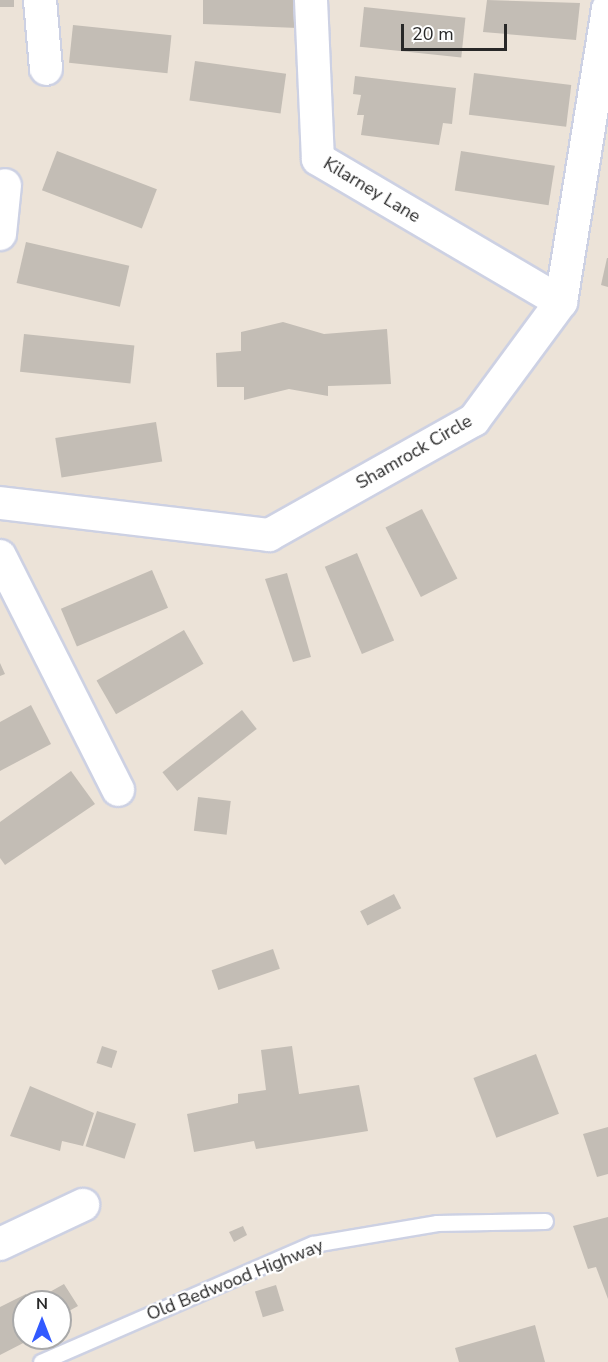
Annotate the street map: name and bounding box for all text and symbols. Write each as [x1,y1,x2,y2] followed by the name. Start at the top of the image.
[404,12,510,50] scale bar
[412,22,454,46] text: 20 m
[320,153,424,227] street label: Kilarney Lane
[352,410,476,494] street label: Shamrock Circle
[143,1235,327,1325] street label: Old Bedwood Highway
[12,1290,72,1350] north arrow
[36,1293,48,1315] text: N

